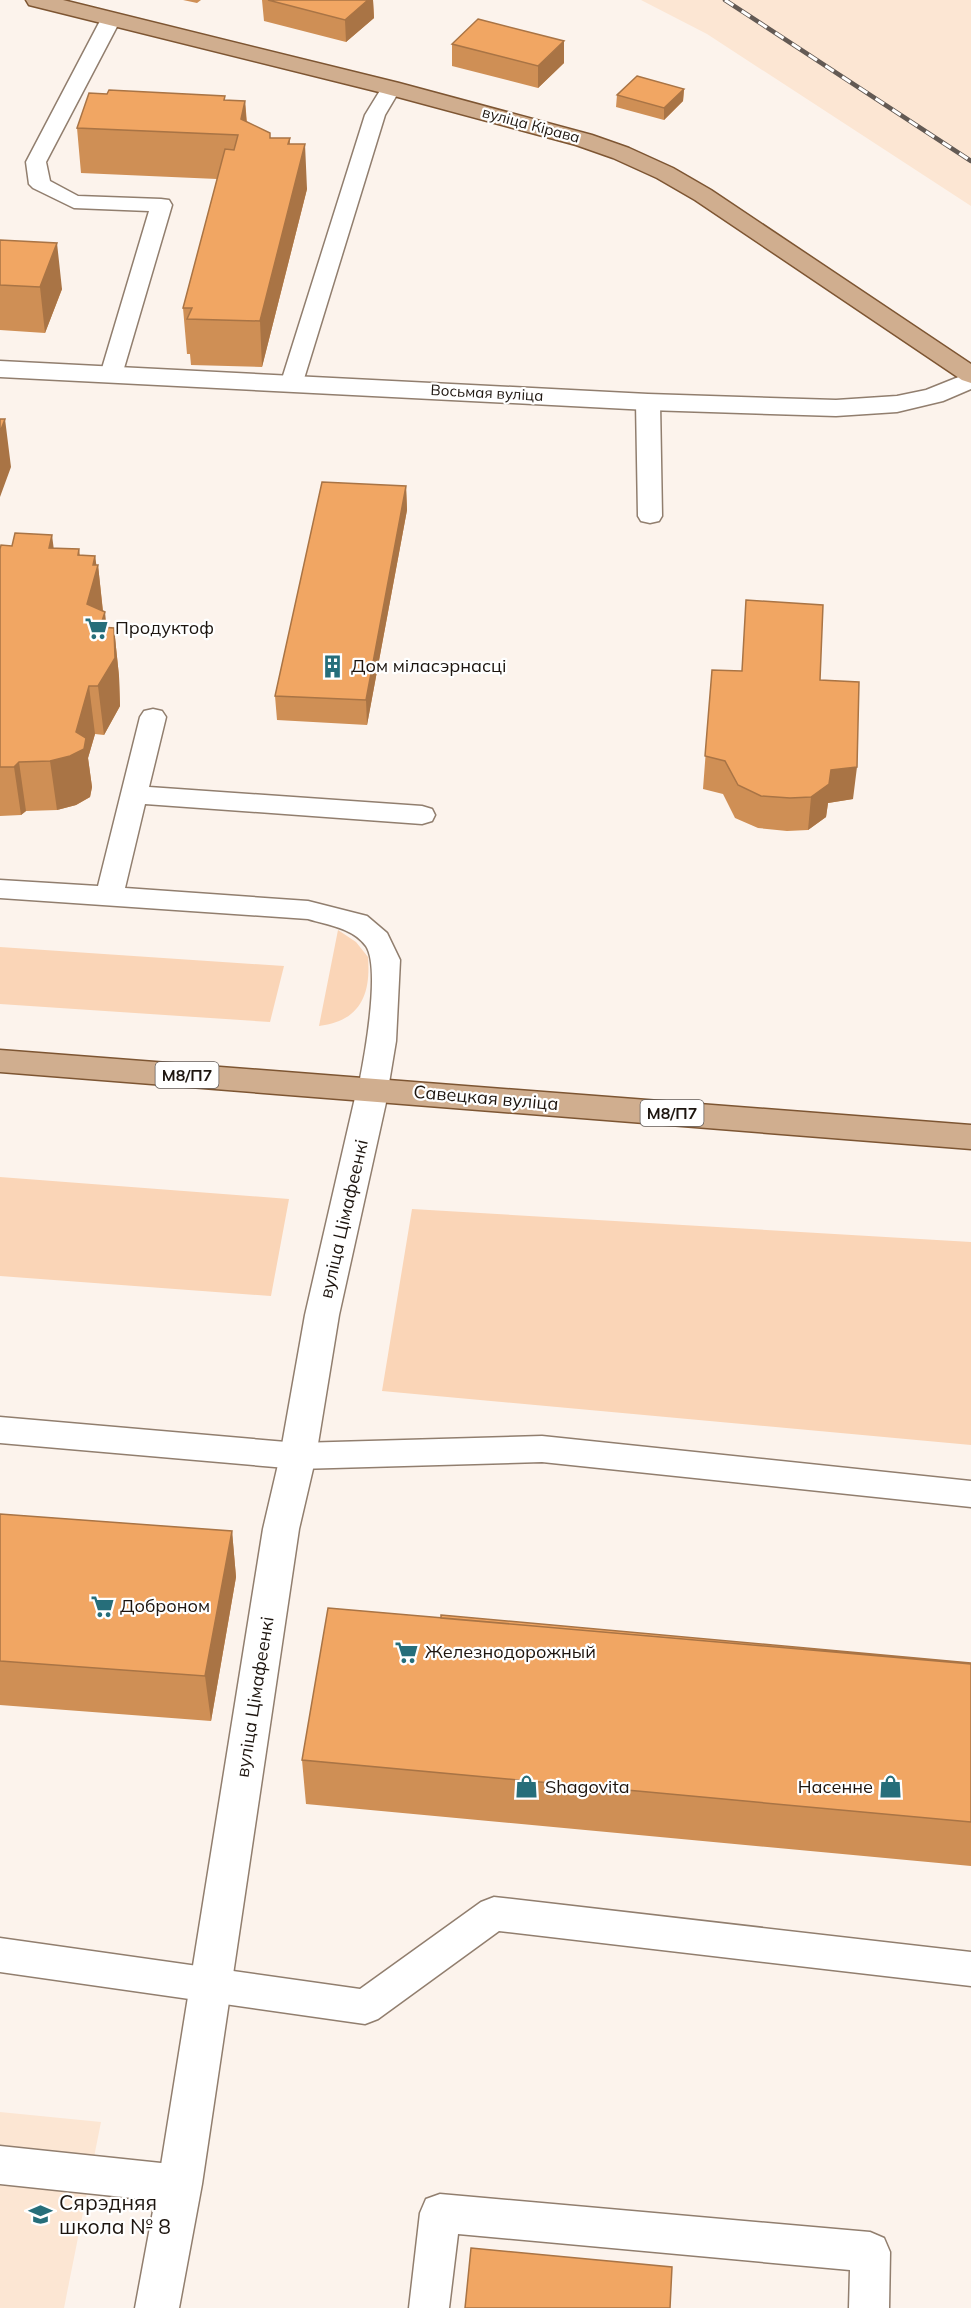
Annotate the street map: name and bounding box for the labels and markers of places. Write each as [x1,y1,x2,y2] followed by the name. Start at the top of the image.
[84,615,110,641] supermarket icon: Продуктоф
[115,616,214,639] place label: Продуктоф
[320,653,346,679] building icon: Дом міласэрнасці
[351,654,507,677] place label: Дом міласэрнасці
[89,1593,115,1619] supermarket icon: Доброном
[120,1594,210,1617] place label: Доброном
[394,1639,420,1665] supermarket icon: Железнодорожный
[425,1640,596,1663] place label: Железнодорожный
[514,1774,540,1800] shop icon: Shagovita
[878,1774,904,1800] shop icon: Насенне
[545,1775,630,1798] place label: Shagovita
[798,1775,873,1798] place label: Насенне
[59,2189,171,2239] place label: Сярэдняя школа № 8
[28,2202,54,2228] school or university icon: Сярэдняя школа № 8

